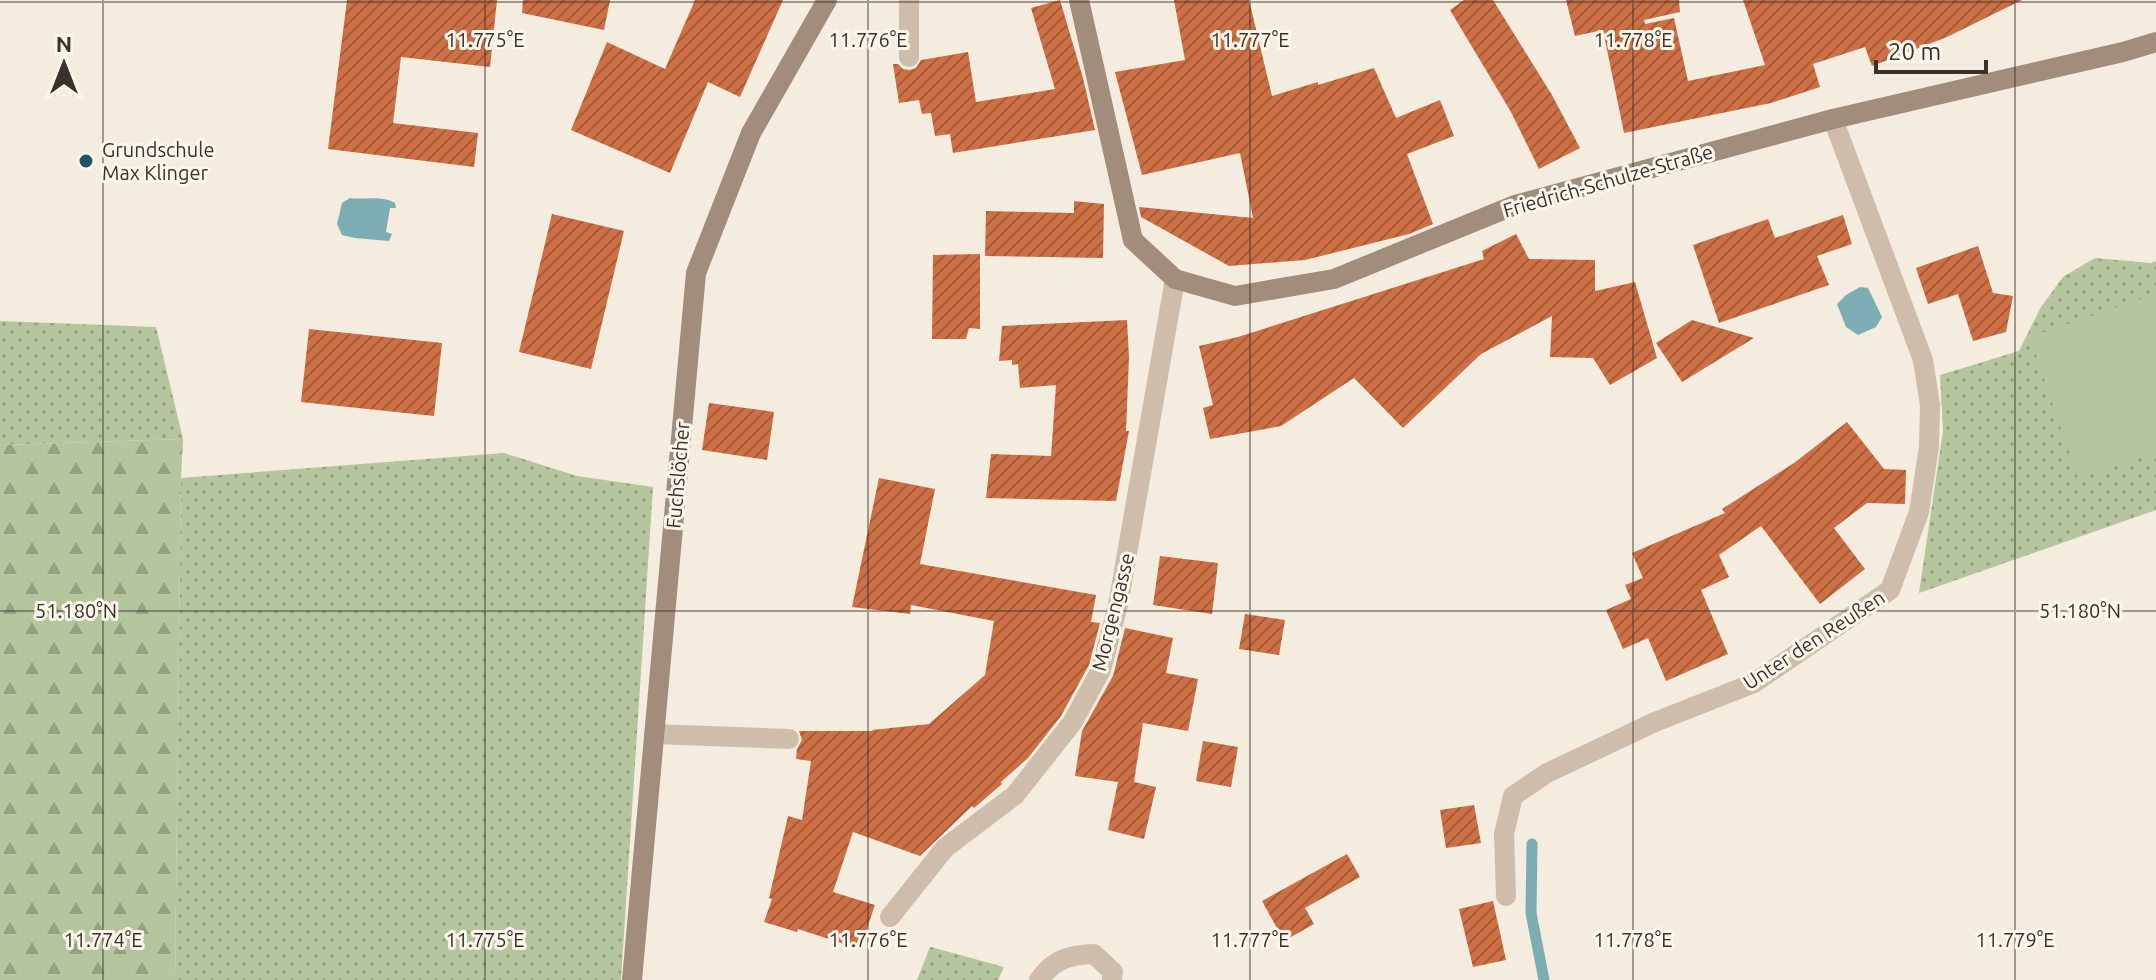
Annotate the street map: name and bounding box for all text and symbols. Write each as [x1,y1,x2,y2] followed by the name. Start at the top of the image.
[24,24,104,104] north arrow
[1876,24,1986,74] scale bar
[446,28,525,51] text: 11.775°E
[829,28,908,51] text: 11.776°E
[1211,28,1290,51] text: 11.777°E
[1594,28,1673,51] text: 11.778°E
[56,31,72,56] text: N
[1888,38,1941,65] text: 20 m
[102,138,214,184] place label: Grundschule Max Klinger
[1500,140,1715,222] street label: Friedrich-Schulze-Straße
[77,152,95,170] marker: Grundschule Max Klinger
[661,420,694,529] street label: Fuchslöcher
[1087,551,1138,673] street label: Morgengasse
[1739,585,1889,694] street label: Unter den Reußen
[35,599,117,622] text: 51.180°N
[2039,599,2121,622] text: 51.180°N
[64,928,143,951] text: 11.774°E
[446,928,525,951] text: 11.775°E
[829,928,908,951] text: 11.776°E
[1211,928,1290,951] text: 11.777°E
[1594,928,1673,951] text: 11.778°E
[1976,928,2055,951] text: 11.779°E

